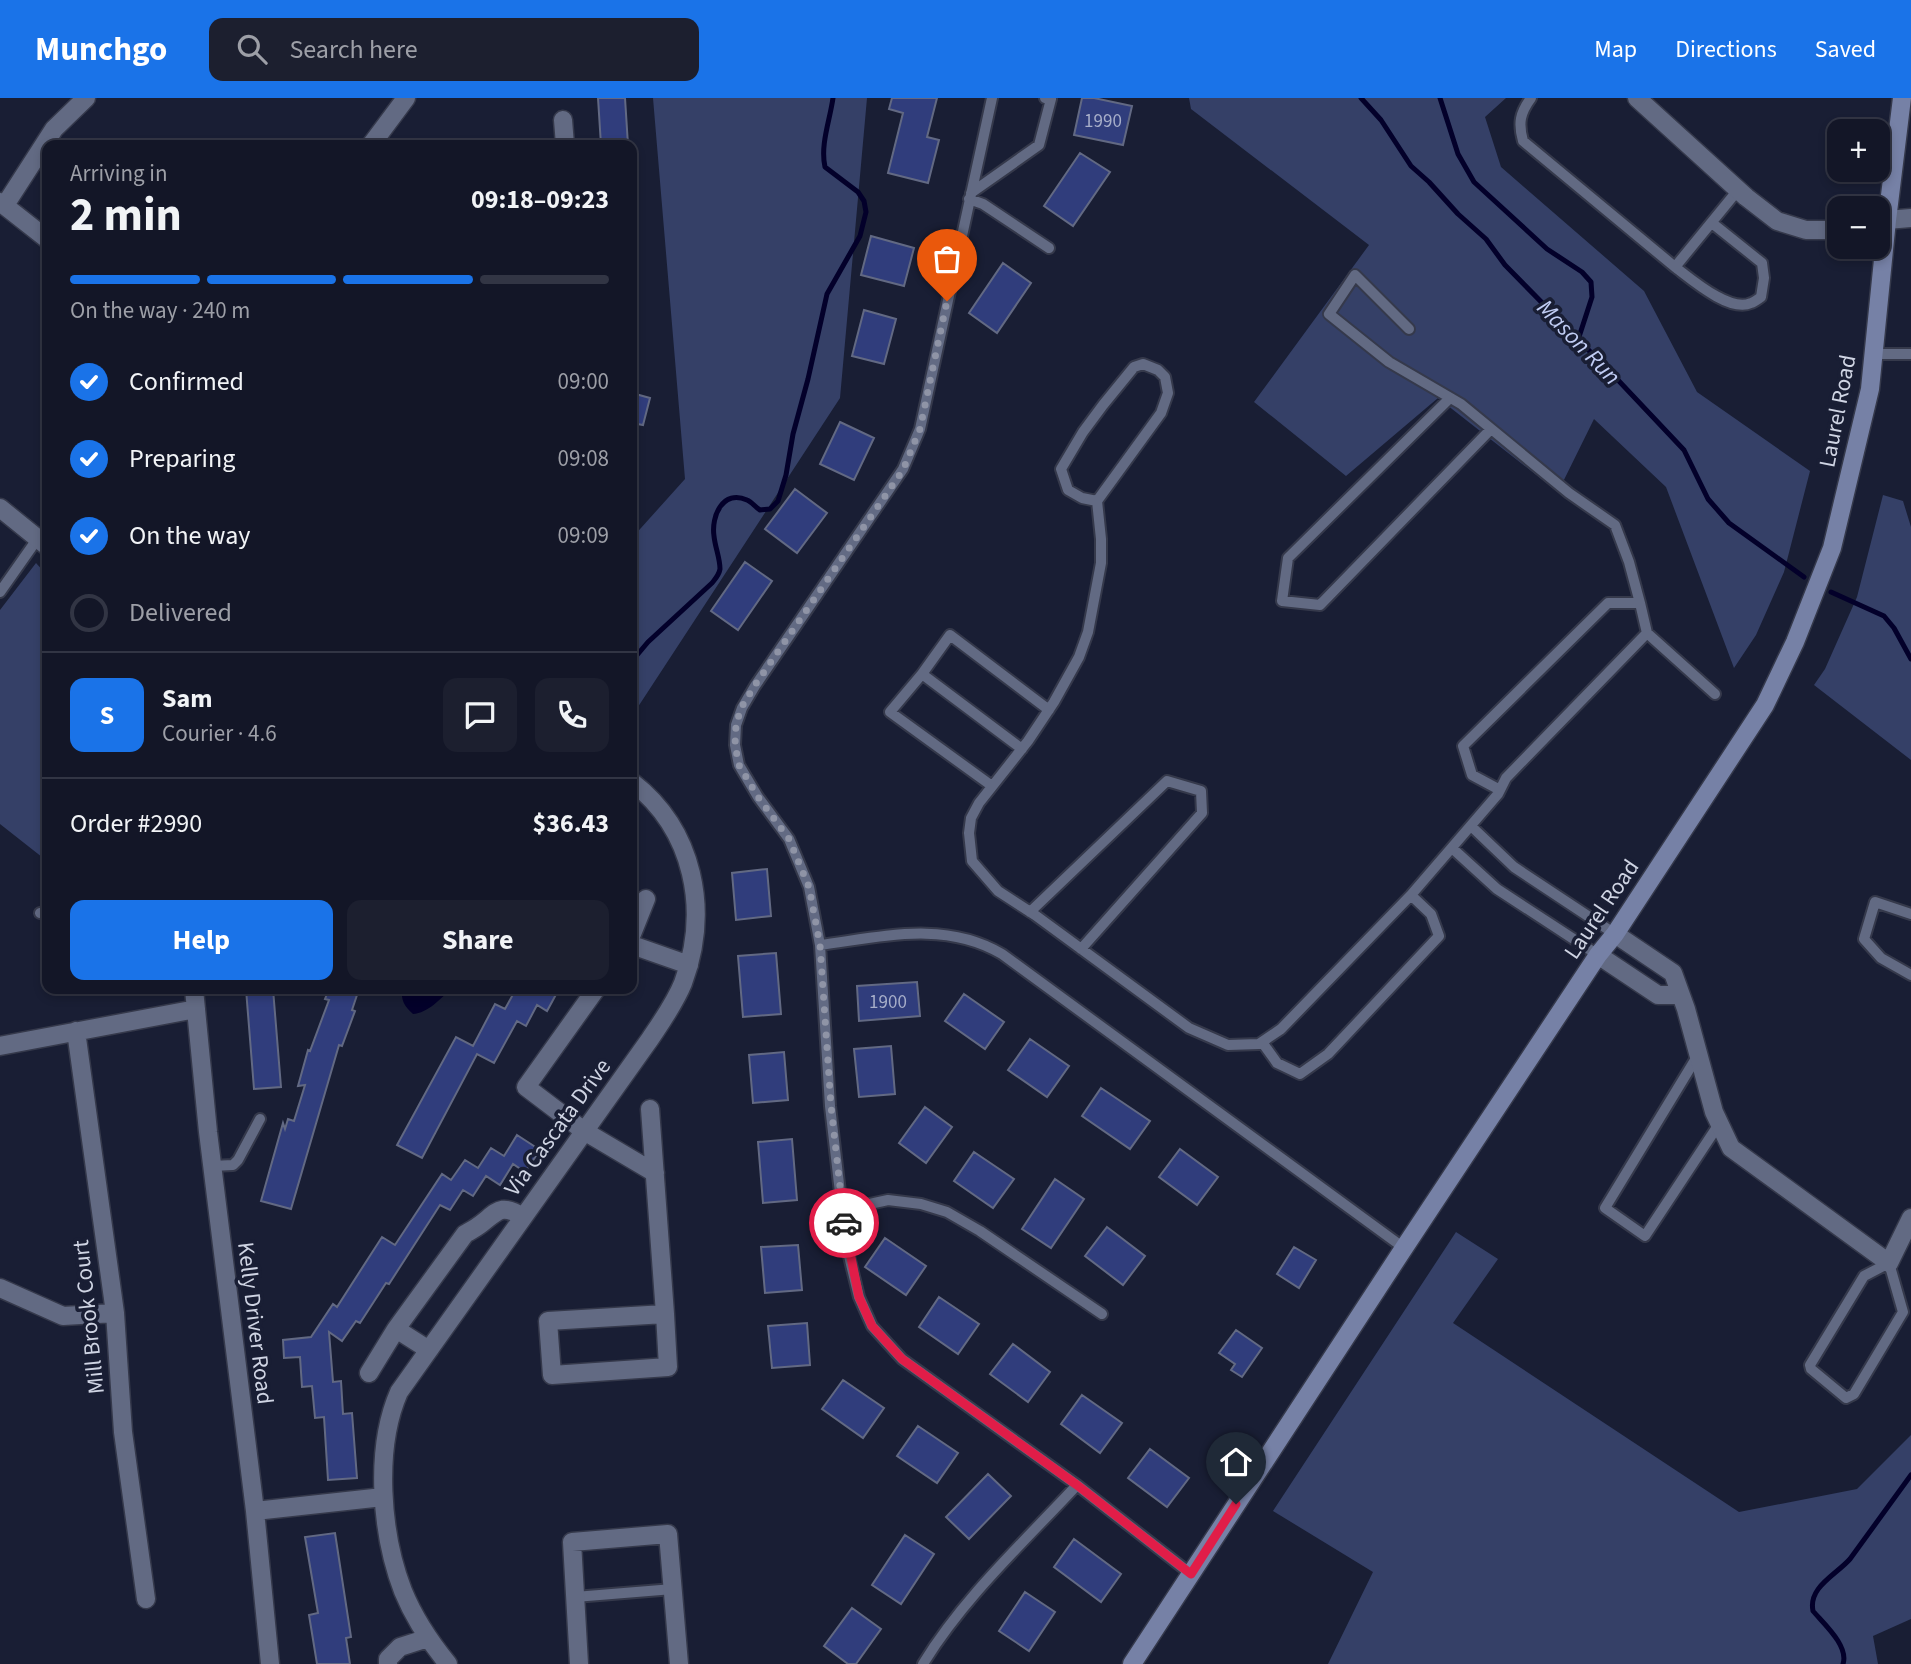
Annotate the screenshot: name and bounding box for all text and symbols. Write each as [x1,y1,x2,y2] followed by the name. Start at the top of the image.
[209,18,699,81] search box
[35,26,167,73] text: Munchgo
[233,30,271,68] icon: search
[289,31,418,68] text: Search here
[1594,32,1637,67] text: Map
[1675,32,1777,67] text: Directions
[1815,32,1876,67] text: Saved
[1084,108,1122,135] house number: 1990
[1827,119,1890,259] map controls
[1827,119,1890,182] button: +
[70,157,168,190] text: Arriving in
[471,181,609,218] text: 09:18–09:23
[70,183,182,248] text: 2 min
[1827,196,1890,259] button: −
[917,229,977,301] pin
[928,240,966,278] icon: bag
[1529,291,1629,393] water label: Mason Run
[70,294,250,327] text: On the way · 240 m
[1810,352,1865,470] street label: Laurel Road
[70,363,108,401] icon: check
[129,363,244,400] text: Confirmed
[558,365,609,398] text: 09:00
[70,440,108,478] icon: check
[129,440,235,477] text: Preparing
[558,442,609,475] text: 09:08
[70,517,108,555] icon: check
[129,517,250,554] text: On the way
[558,519,609,552] text: 09:09
[129,594,232,631] text: Delivered
[443,678,517,752] button: chat
[535,678,609,752] button: phone
[162,680,212,717] text: Sam
[100,697,114,734] text: S
[162,717,277,750] text: Courier · 4.6
[70,805,202,842] text: Order #2990
[533,805,609,842] text: $36.43
[1556,853,1647,966] street label: Laurel Road
[70,900,333,980] button: Help
[347,900,609,980] button: Share
[869,989,907,1016] house number: 1900
[496,1052,619,1203] street label: Via Cascata Drive
[809,1188,879,1258] courier
[825,1204,863,1242] icon: car
[64,1238,113,1396] street label: Mill Brook Court
[229,1240,282,1406] street label: Kelly Driver Road
[1206,1432,1266,1504] pin
[1217,1443,1255,1481] icon: home

